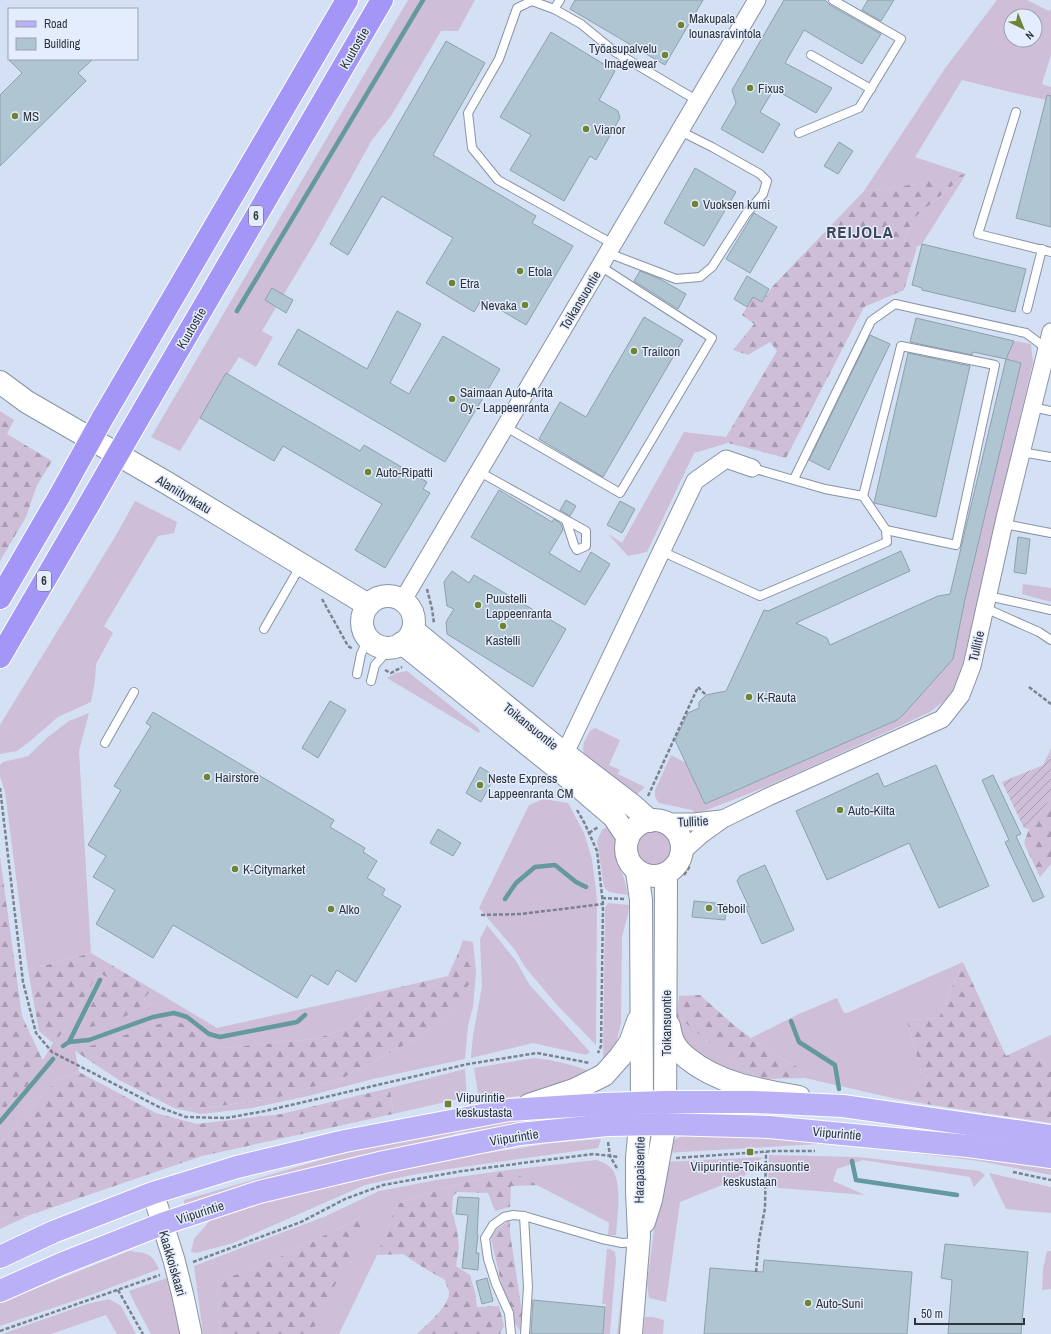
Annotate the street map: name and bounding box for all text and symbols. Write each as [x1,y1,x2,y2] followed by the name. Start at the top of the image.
[8,8,138,60] legend
[1003,8,1043,48] north arrow
[689,10,761,42] place label: Makupala lounasravintola
[44,16,68,32] text: Road
[676,20,686,30] marker: Makupala lounasravintola
[336,24,373,72] street label: Kuutostie
[1023,28,1037,43] text: N
[44,36,81,52] text: Building
[589,40,657,72] place label: Työasupalvelu Imagewear
[660,50,670,60] marker: Työasupalvelu Imagewear
[758,80,784,97] place label: Fixus
[745,83,755,93] marker: Fixus
[23,108,39,125] place label: MS
[10,111,20,121] marker: MS
[594,121,626,138] place label: Vianor
[581,124,591,134] marker: Vianor
[703,196,770,213] place label: Vuoksen kumi
[690,199,700,209] marker: Vuoksen kumi
[249,206,263,226] road number: 6
[826,220,894,243] district label: REIJOLA
[528,263,552,280] place label: Etola
[515,266,525,276] marker: Etola
[556,267,605,333] street label: Toikansuontie
[460,275,480,292] place label: Etra
[447,278,457,288] marker: Etra
[481,297,517,314] place label: Nevaka
[520,300,530,310] marker: Nevaka
[173,304,210,352] street label: Kuutostie
[642,343,680,360] place label: Trailcon
[629,346,639,356] marker: Trailcon
[460,384,553,416] place label: Saimaan Auto-Arita Oy - Lappeenranta
[447,394,457,404] marker: Saimaan Auto-Arita Oy - Lappeenranta
[375,464,433,481] place label: Auto-Ripatti
[363,467,373,477] marker: Auto-Ripatti
[152,471,215,518] street label: Alaniitynkatu
[37,571,51,591] road number: 6
[486,590,552,622] place label: Puustelli Lappeenranta
[473,600,483,610] marker: Puustelli Lappeenranta
[498,621,508,631] marker: Kastelli
[965,629,988,663] street label: Tullitie
[486,632,521,649] place label: Kastelli
[757,689,796,706] place label: K-Rauta
[744,692,754,702] marker: K-Rauta
[500,699,562,754] street label: Toikansuontie
[215,769,259,786] place label: Hairstore
[488,770,573,802] place label: Neste Express Lappeenranta CM
[202,772,212,782] marker: Hairstore
[475,780,485,790] marker: Neste Express Lappeenranta CM
[847,802,895,819] place label: Auto-Kilta
[835,805,845,815] marker: Auto-Kilta
[677,812,709,831] street label: Tullitie
[243,861,305,878] place label: K-Citymarket
[230,864,240,874] marker: K-Citymarket
[717,900,745,917] place label: Teboil
[338,901,360,918] place label: Alko
[704,903,714,913] marker: Teboil
[326,904,336,914] marker: Alko
[658,990,675,1056] street label: Toikansuontie
[456,1089,512,1121] place label: Viipurintie keskustasta
[443,1099,453,1109] marker: Viipurintie keskustasta
[812,1123,862,1144] street label: Viipurintie
[489,1125,540,1150] street label: Viipurintie
[630,1136,649,1204] street label: Harapaisentie
[745,1147,755,1157] marker: Viipurintie-Toikansuontie keskustaan
[691,1158,810,1190] place label: Viipurintie-Toikansuontie keskustaan
[174,1197,226,1228] street label: Viipurintie
[155,1228,190,1298] street label: Kaakkoiskaari
[815,1295,863,1312] place label: Auto-Suni
[803,1298,813,1308] marker: Auto-Suni
[915,1300,1024,1326] scale bar
[921,1306,943,1322] text: 50 m

